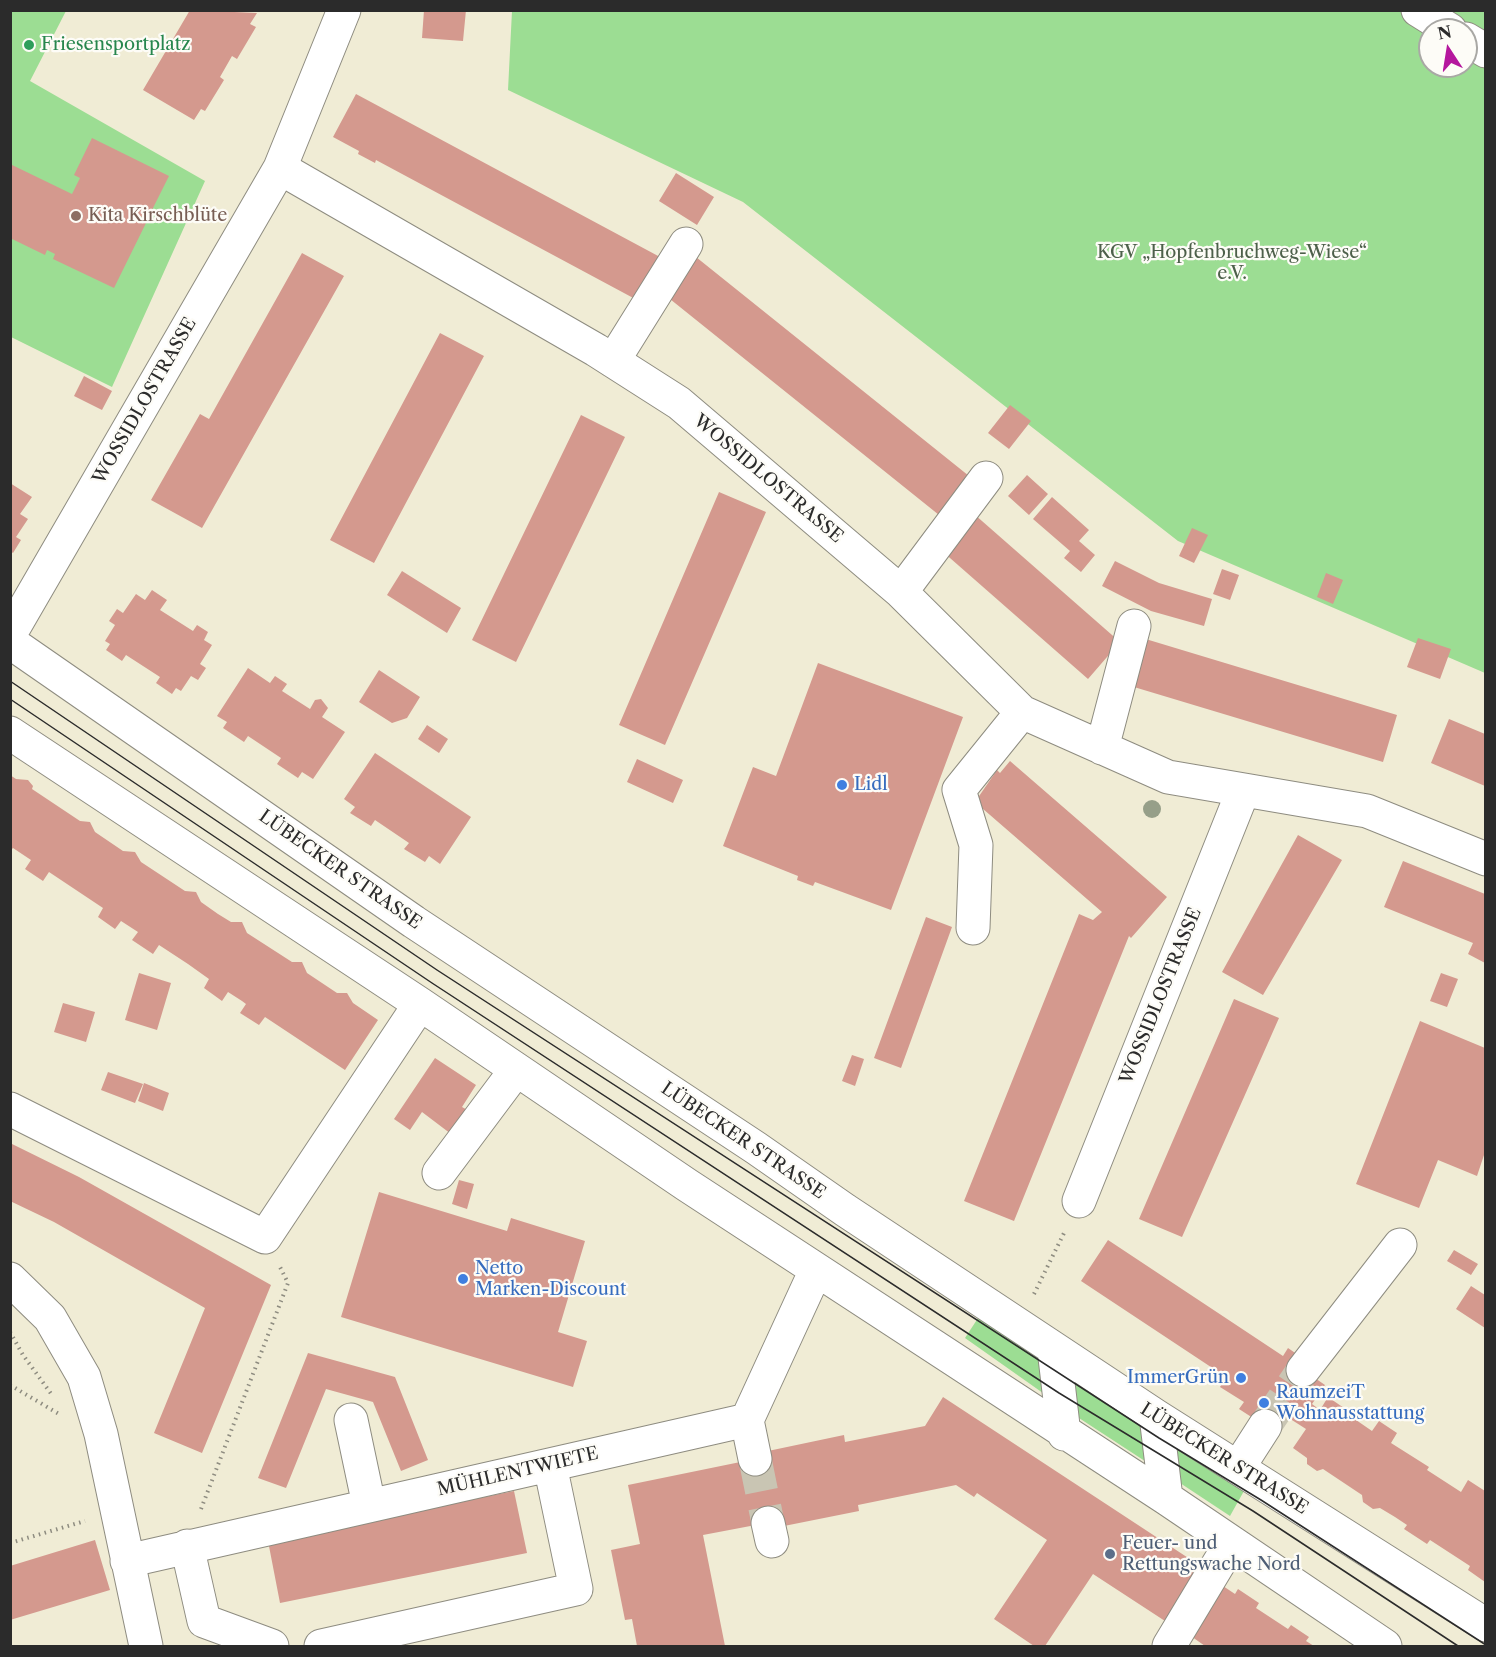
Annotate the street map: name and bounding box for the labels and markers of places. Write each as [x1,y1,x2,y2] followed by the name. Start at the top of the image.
[41,34,190,56] place label: Friesensportplatz
[22,38,36,52] marker: Friesensportplatz
[88,205,227,227] place label: Kita Kirschblüte
[69,209,83,223] marker: Kita Kirschblüte
[854,774,888,796] place label: Lidl
[835,778,849,792] marker: Lidl
[475,1258,626,1300] place label: Netto Marken-Discount
[456,1272,470,1286] marker: Netto Marken-Discount
[1127,1367,1229,1389] place label: ImmerGrün
[1234,1371,1248,1385] marker: ImmerGrün
[1276,1382,1424,1424] place label: RaumzeiT Wohnausstattung
[1257,1396,1271,1410] marker: RaumzeiT Wohnausstattung
[1122,1533,1301,1576] place label: Feuer- und Rettungswache Nord
[1103,1547,1117,1561] marker: Feuer- und Rettungswache Nord

